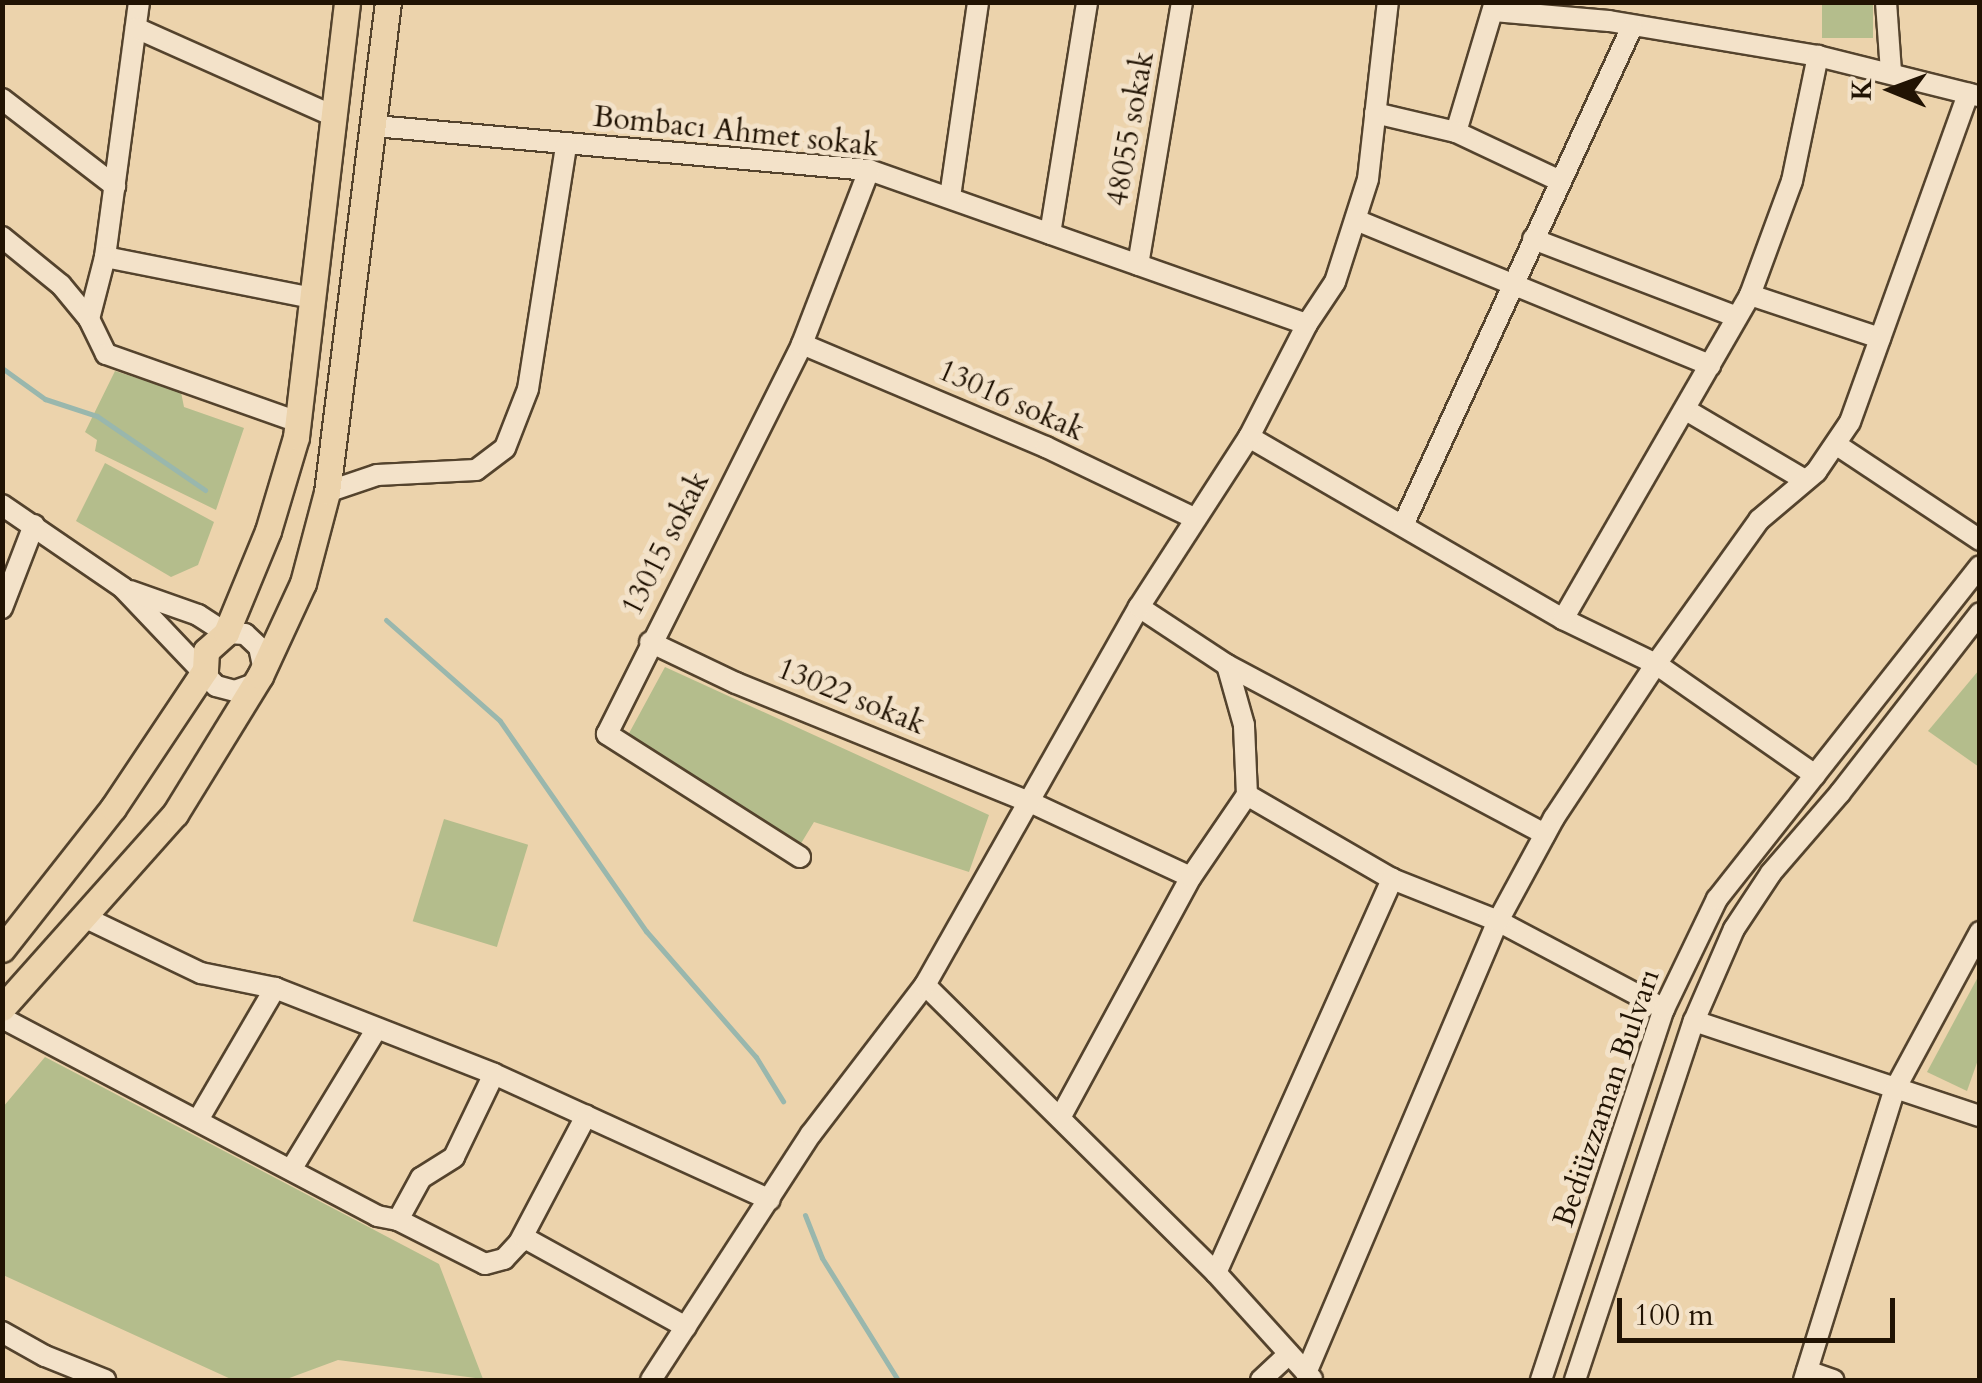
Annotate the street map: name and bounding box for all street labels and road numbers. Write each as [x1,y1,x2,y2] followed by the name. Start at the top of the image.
[1100,49,1162,209] street label: 48055 sokak
[591,99,881,165] street label: Bombacı Ahmet sokak
[932,353,1090,449] street label: 13016 sokak
[615,466,717,622] street label: 13015 sokak
[772,651,930,743] street label: 13022 sokak
[1546,964,1668,1232] street label: Bediüzzaman Bulvarı

